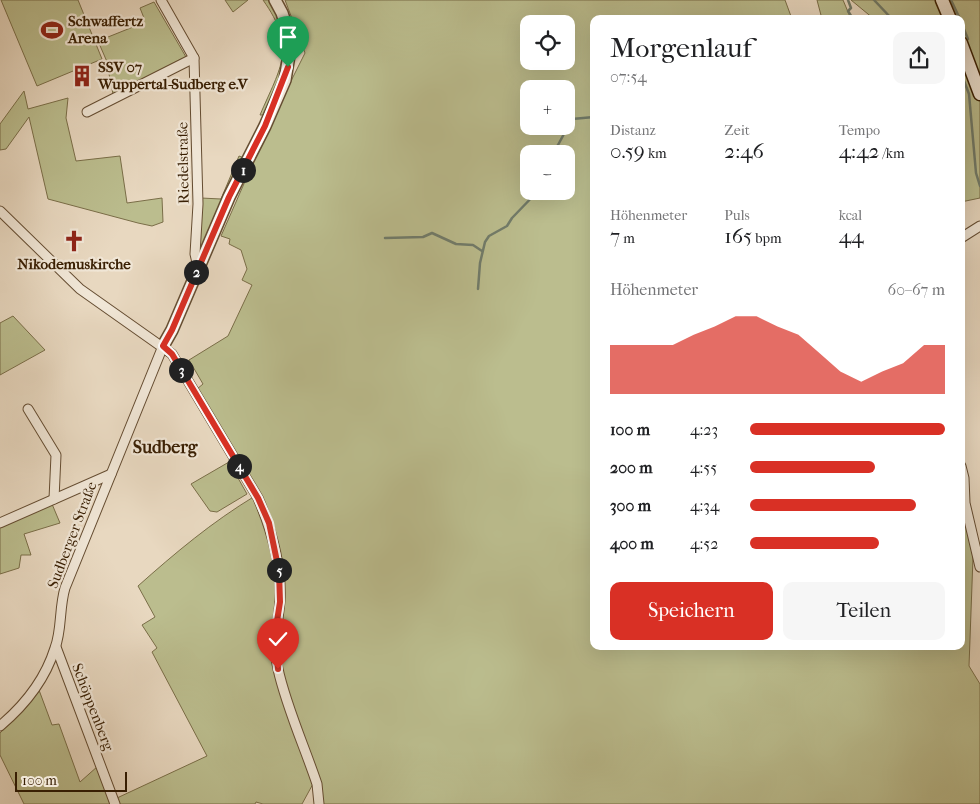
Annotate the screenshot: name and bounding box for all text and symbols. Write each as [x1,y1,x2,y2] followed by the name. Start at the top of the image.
[67,12,143,47] place label: Schwaffertz Arena
[520,15,575,200] map controls
[520,15,575,70] button: locate
[267,16,309,67] pin
[39,17,65,43] sports icon: Schwaffertz Arena
[274,23,302,51] icon: arrive
[610,31,752,64] text: Morgenlauf
[893,32,945,84] button: share
[97,58,249,93] place label: SSV 07 Wuppertal-Sudberg e.V
[69,63,95,89] building icon: SSV 07 Wuppertal-Sudberg e.V
[610,67,647,86] text: 07:54
[520,80,575,135] button: +
[173,121,193,204] street label: Riedelstraße
[610,122,656,139] text: Distanz
[724,122,750,139] text: Zeit
[839,122,880,139] text: Tempo
[610,139,645,163] text: 0.59
[724,139,764,163] text: 2:46
[839,139,879,163] text: 4:42
[520,145,575,200] button: −
[645,145,667,162] text: km
[879,145,905,162] text: /km
[230,158,256,182] pin: 1
[241,162,246,179] text: 1
[610,207,687,224] text: Höhenmeter
[724,207,750,224] text: Puls
[839,207,862,224] text: kcal
[610,224,620,248] text: 7
[724,224,752,248] text: 165
[839,224,864,248] text: 44
[61,228,87,254] church icon: Nikodemuskirche
[620,230,635,247] text: m
[752,230,782,247] text: bpm
[17,255,131,273] place label: Nikodemuskirche
[184,260,208,284] pin: 2
[193,264,200,281] text: 2
[610,280,698,299] text: Höhenmeter
[888,280,945,299] text: 60–67 m
[168,358,194,382] pin: 3
[179,362,184,379] text: 3
[610,420,650,439] text: 100 m
[690,420,718,439] text: 4:23
[133,437,199,458] district label: Sudberg
[226,454,252,478] pin: 4
[235,458,244,475] text: 4
[610,458,653,477] text: 200 m
[690,458,717,477] text: 4:55
[43,479,101,591] street label: Sudberger Straße
[610,496,651,515] text: 300 m
[690,496,719,515] text: 4:34
[610,534,654,553] text: 400 m
[690,534,718,553] text: 4:52
[266,558,292,582] pin: 5
[276,562,283,579] text: 5
[610,582,773,640] button: Speichern
[783,582,945,640] button: Teilen
[257,618,299,669] pin
[264,625,292,653] icon: check
[68,661,118,754] street label: Schöppenberg
[15,769,128,792] scale bar
[22,772,57,789] text: 100 m

